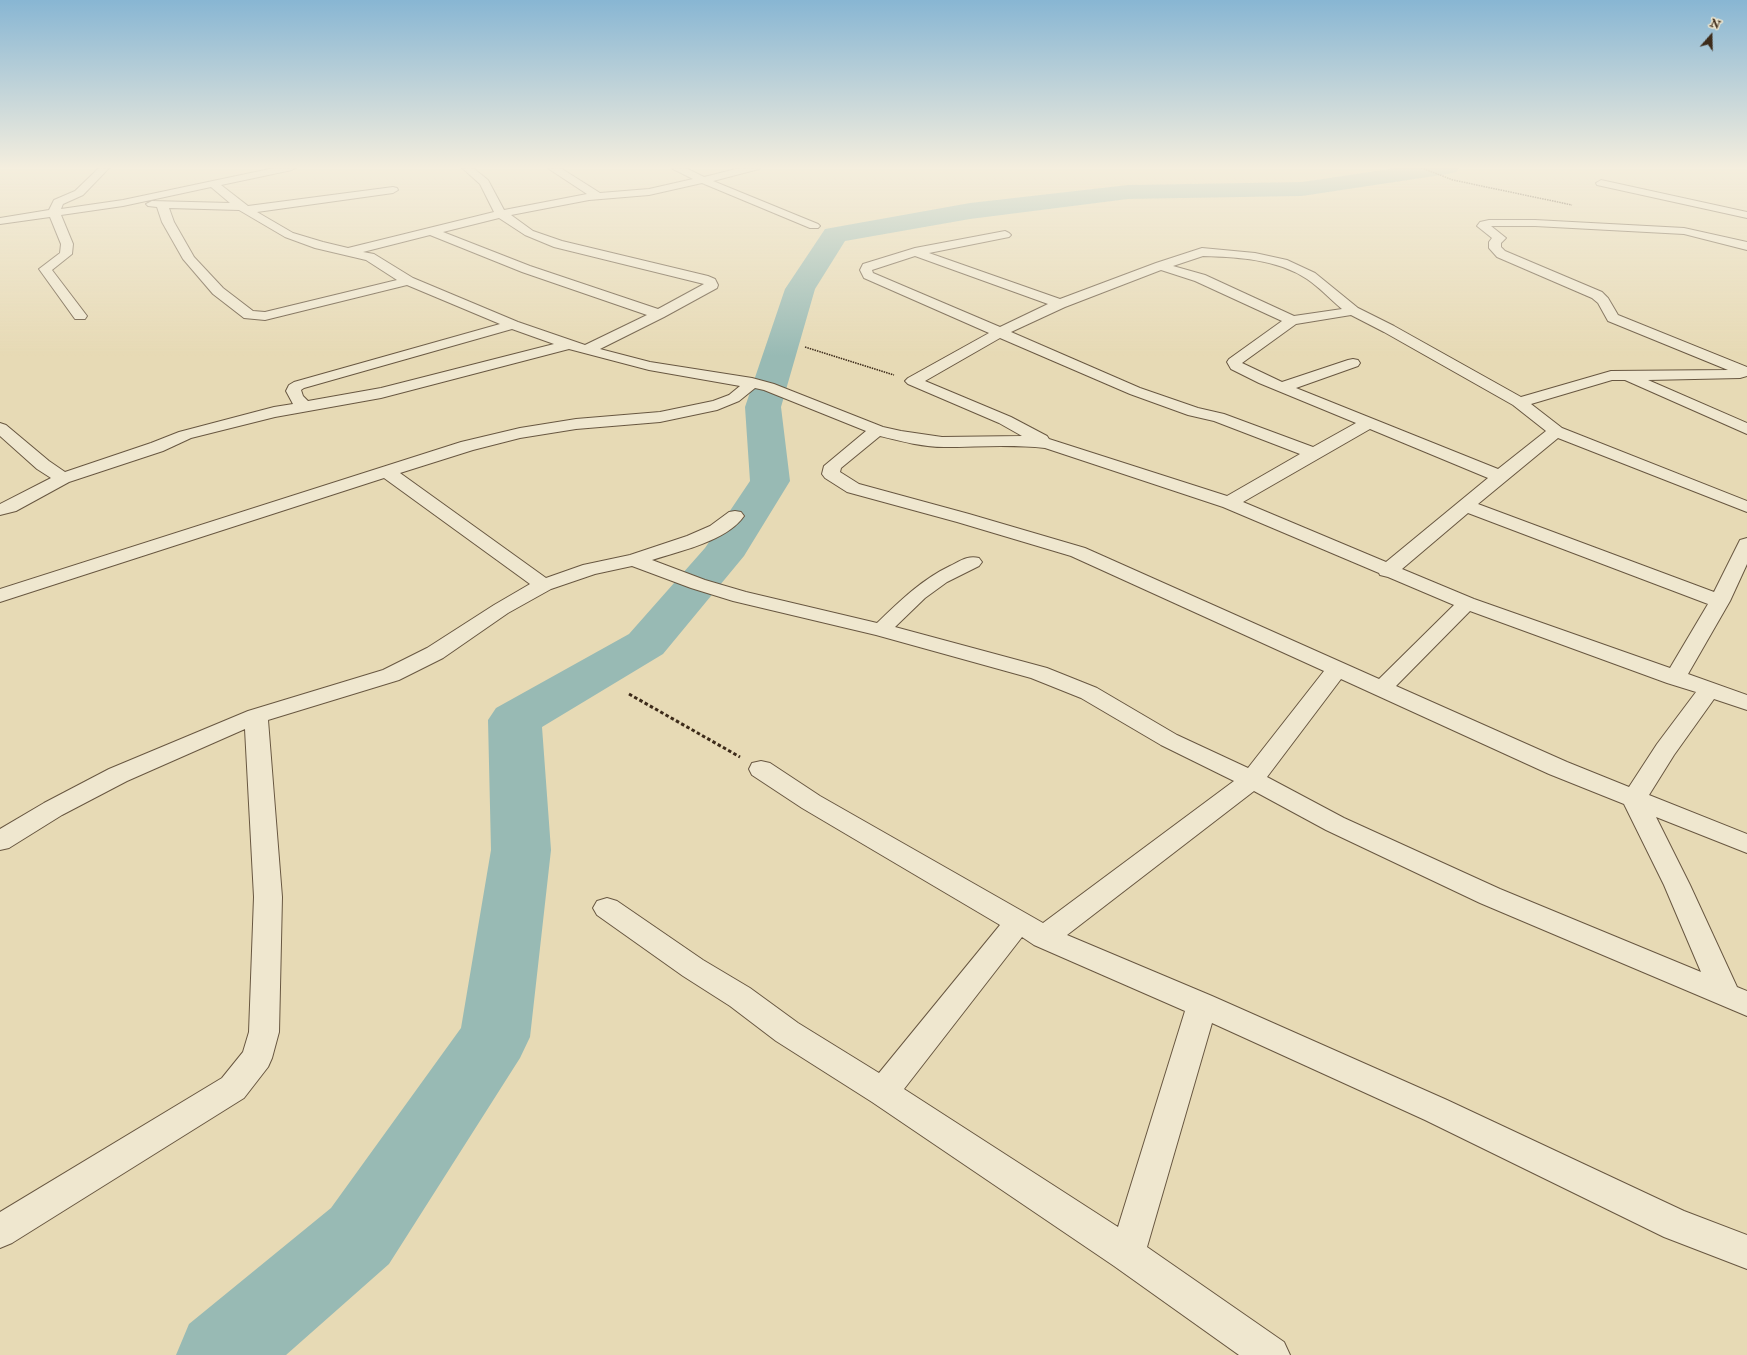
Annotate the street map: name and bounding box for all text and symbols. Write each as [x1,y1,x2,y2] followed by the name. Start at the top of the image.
[1691,16,1731,56] north arrow
[1708,16,1722,32] text: N

